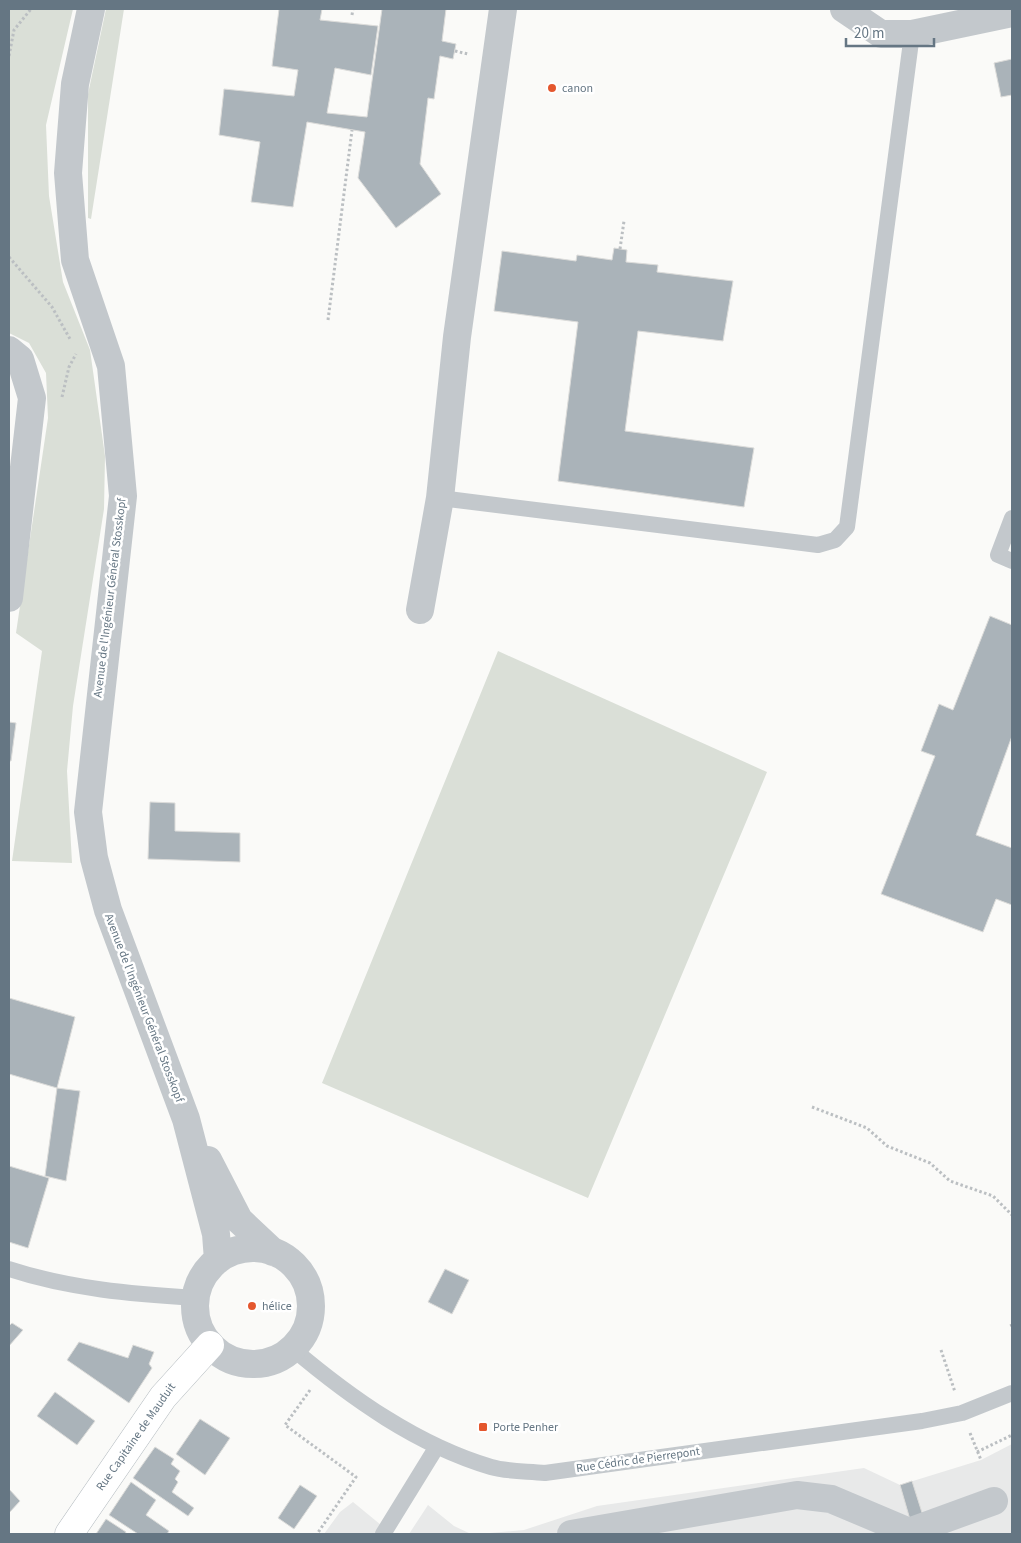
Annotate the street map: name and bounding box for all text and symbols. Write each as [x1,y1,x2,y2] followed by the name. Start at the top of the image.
[846,15,934,47] scale bar
[854,23,884,44] text: 20 m
[562,80,593,97] place label: canon
[546,82,558,94] marker: canon
[89,497,131,699] street label: Avenue de l'Ingénieur Général Stosskopf
[100,911,188,1105] street label: Avenue de l'Ingénieur Général Stosskopf
[262,1298,292,1315] place label: hélice
[246,1300,258,1312] marker: hélice
[92,1380,180,1494] street label: Rue Capitaine de Mauduit
[493,1419,559,1436] place label: Porte Penher
[477,1421,489,1433] marker: Porte Penher
[575,1443,701,1477] street label: Rue Cédric de Pierrepont

